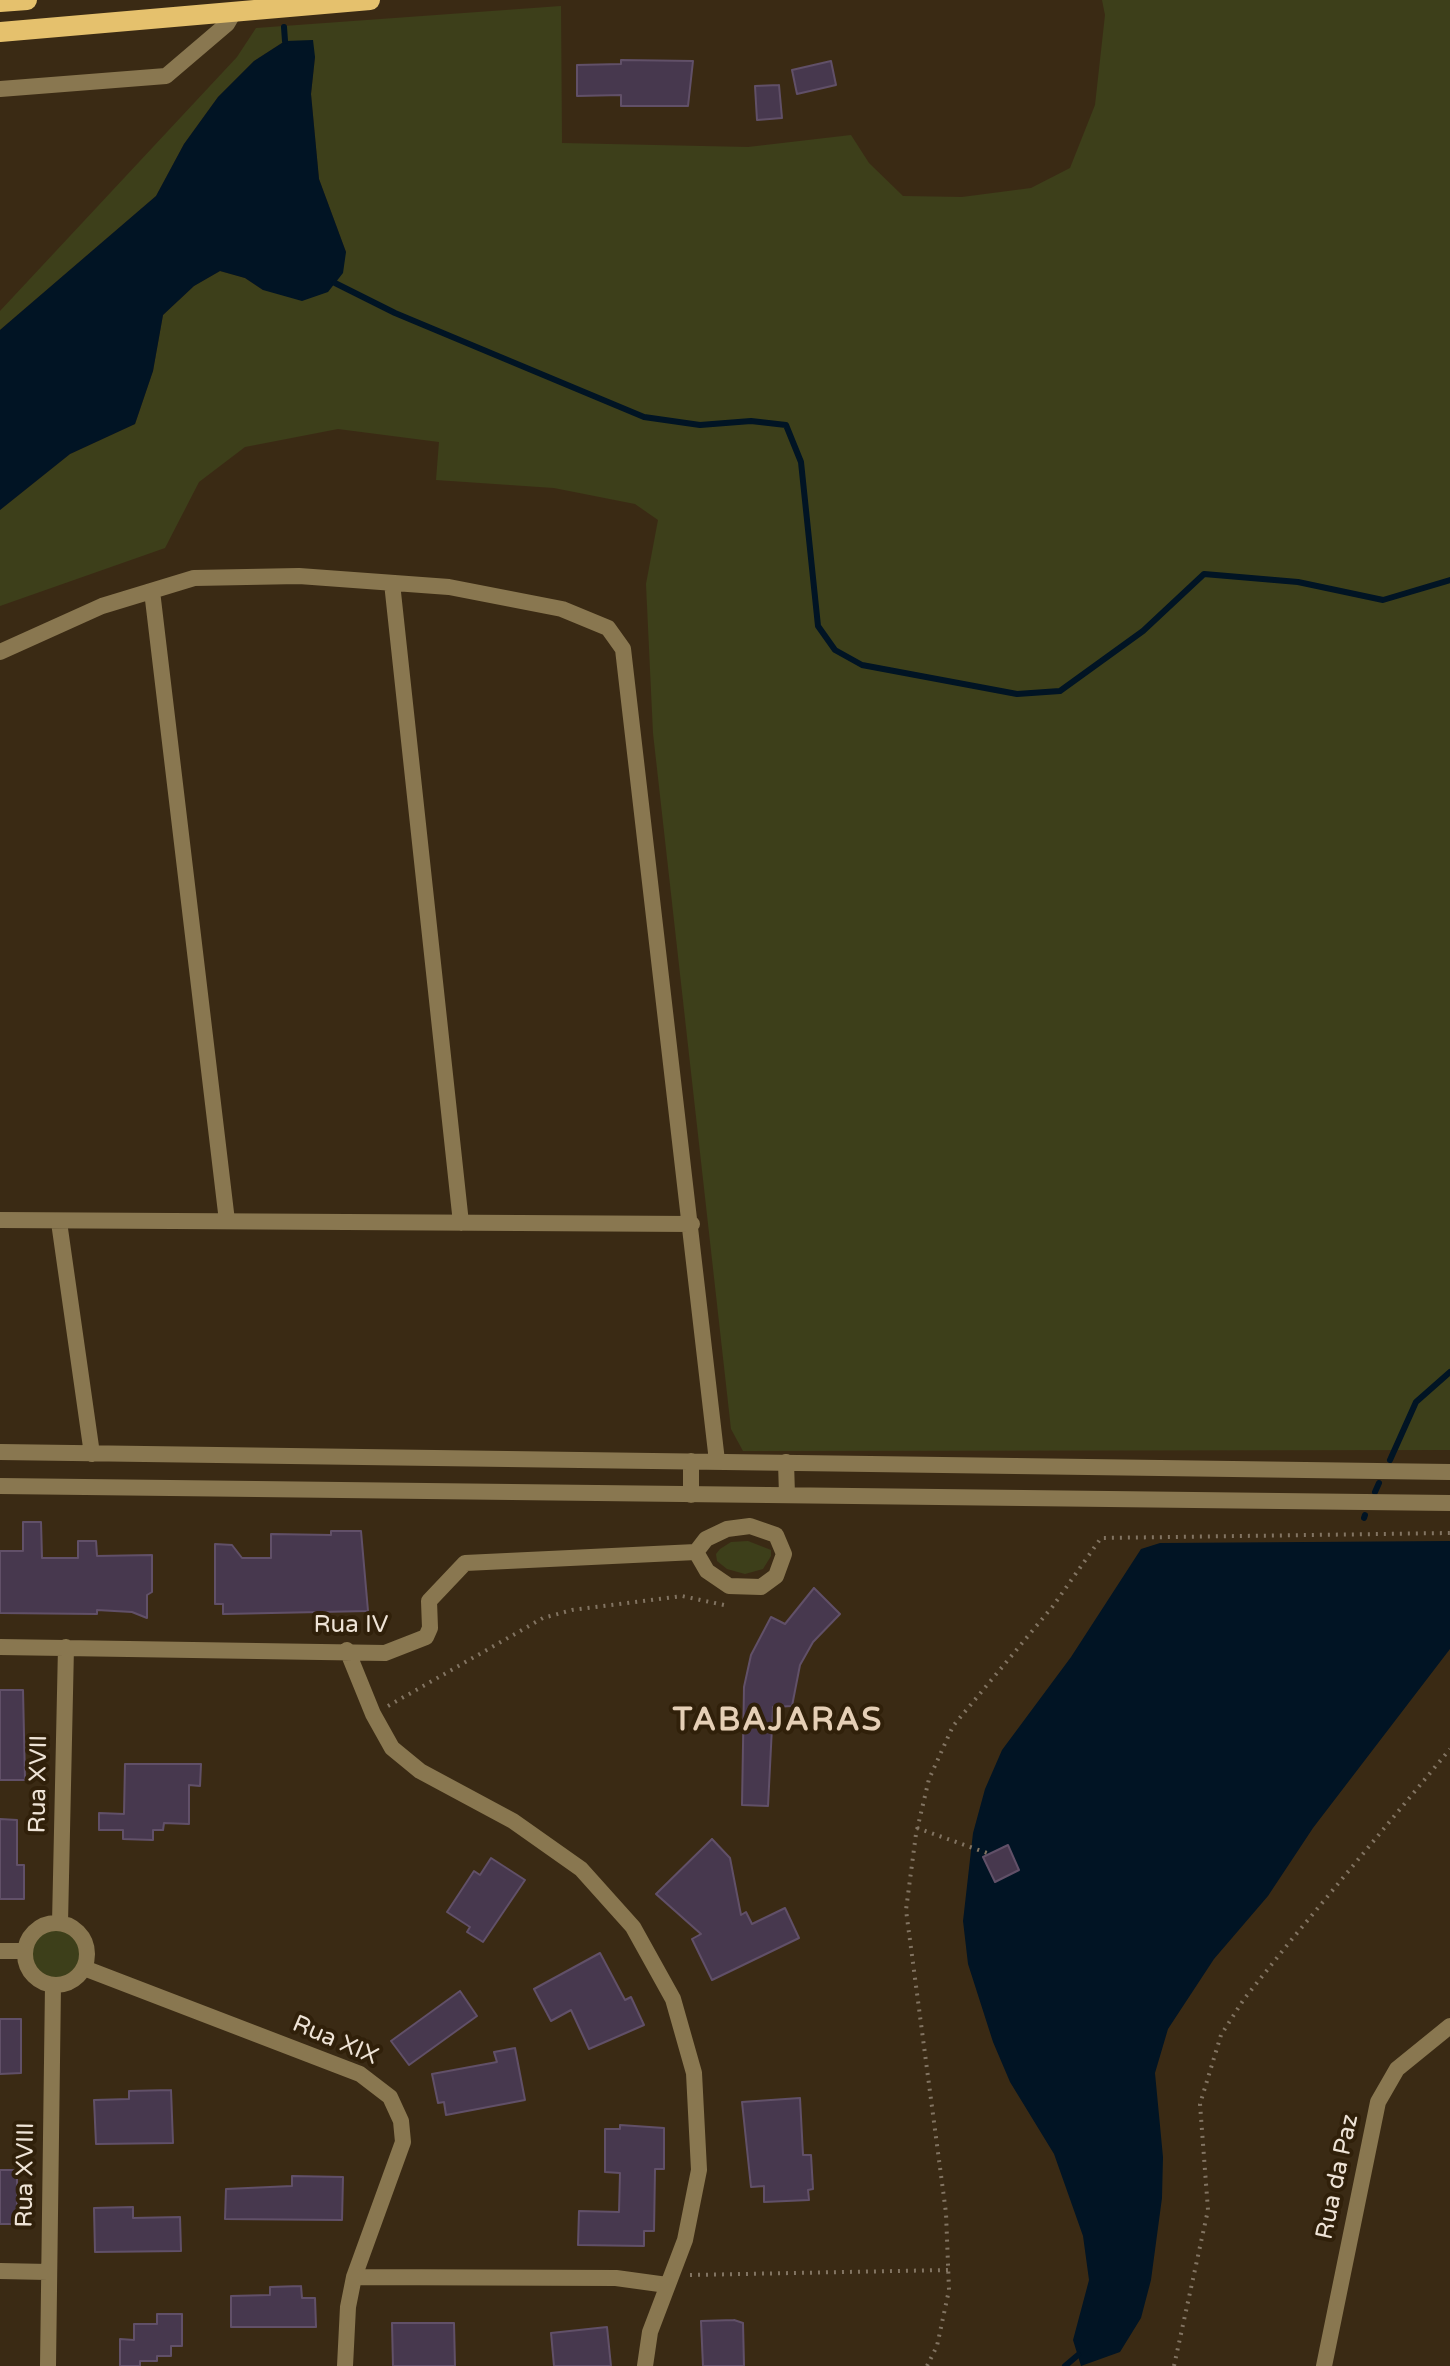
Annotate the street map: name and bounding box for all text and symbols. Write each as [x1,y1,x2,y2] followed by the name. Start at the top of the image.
[314,1612,388,1640] street label: Rua IV
[673,1703,883,1741] district label: TABAJARAS
[24,1734,54,1834] street label: Rua XVII
[288,2010,382,2072] street label: Rua XIX
[1311,2112,1365,2242] street label: Rua da Paz
[11,2122,41,2228] street label: Rua XVIII

